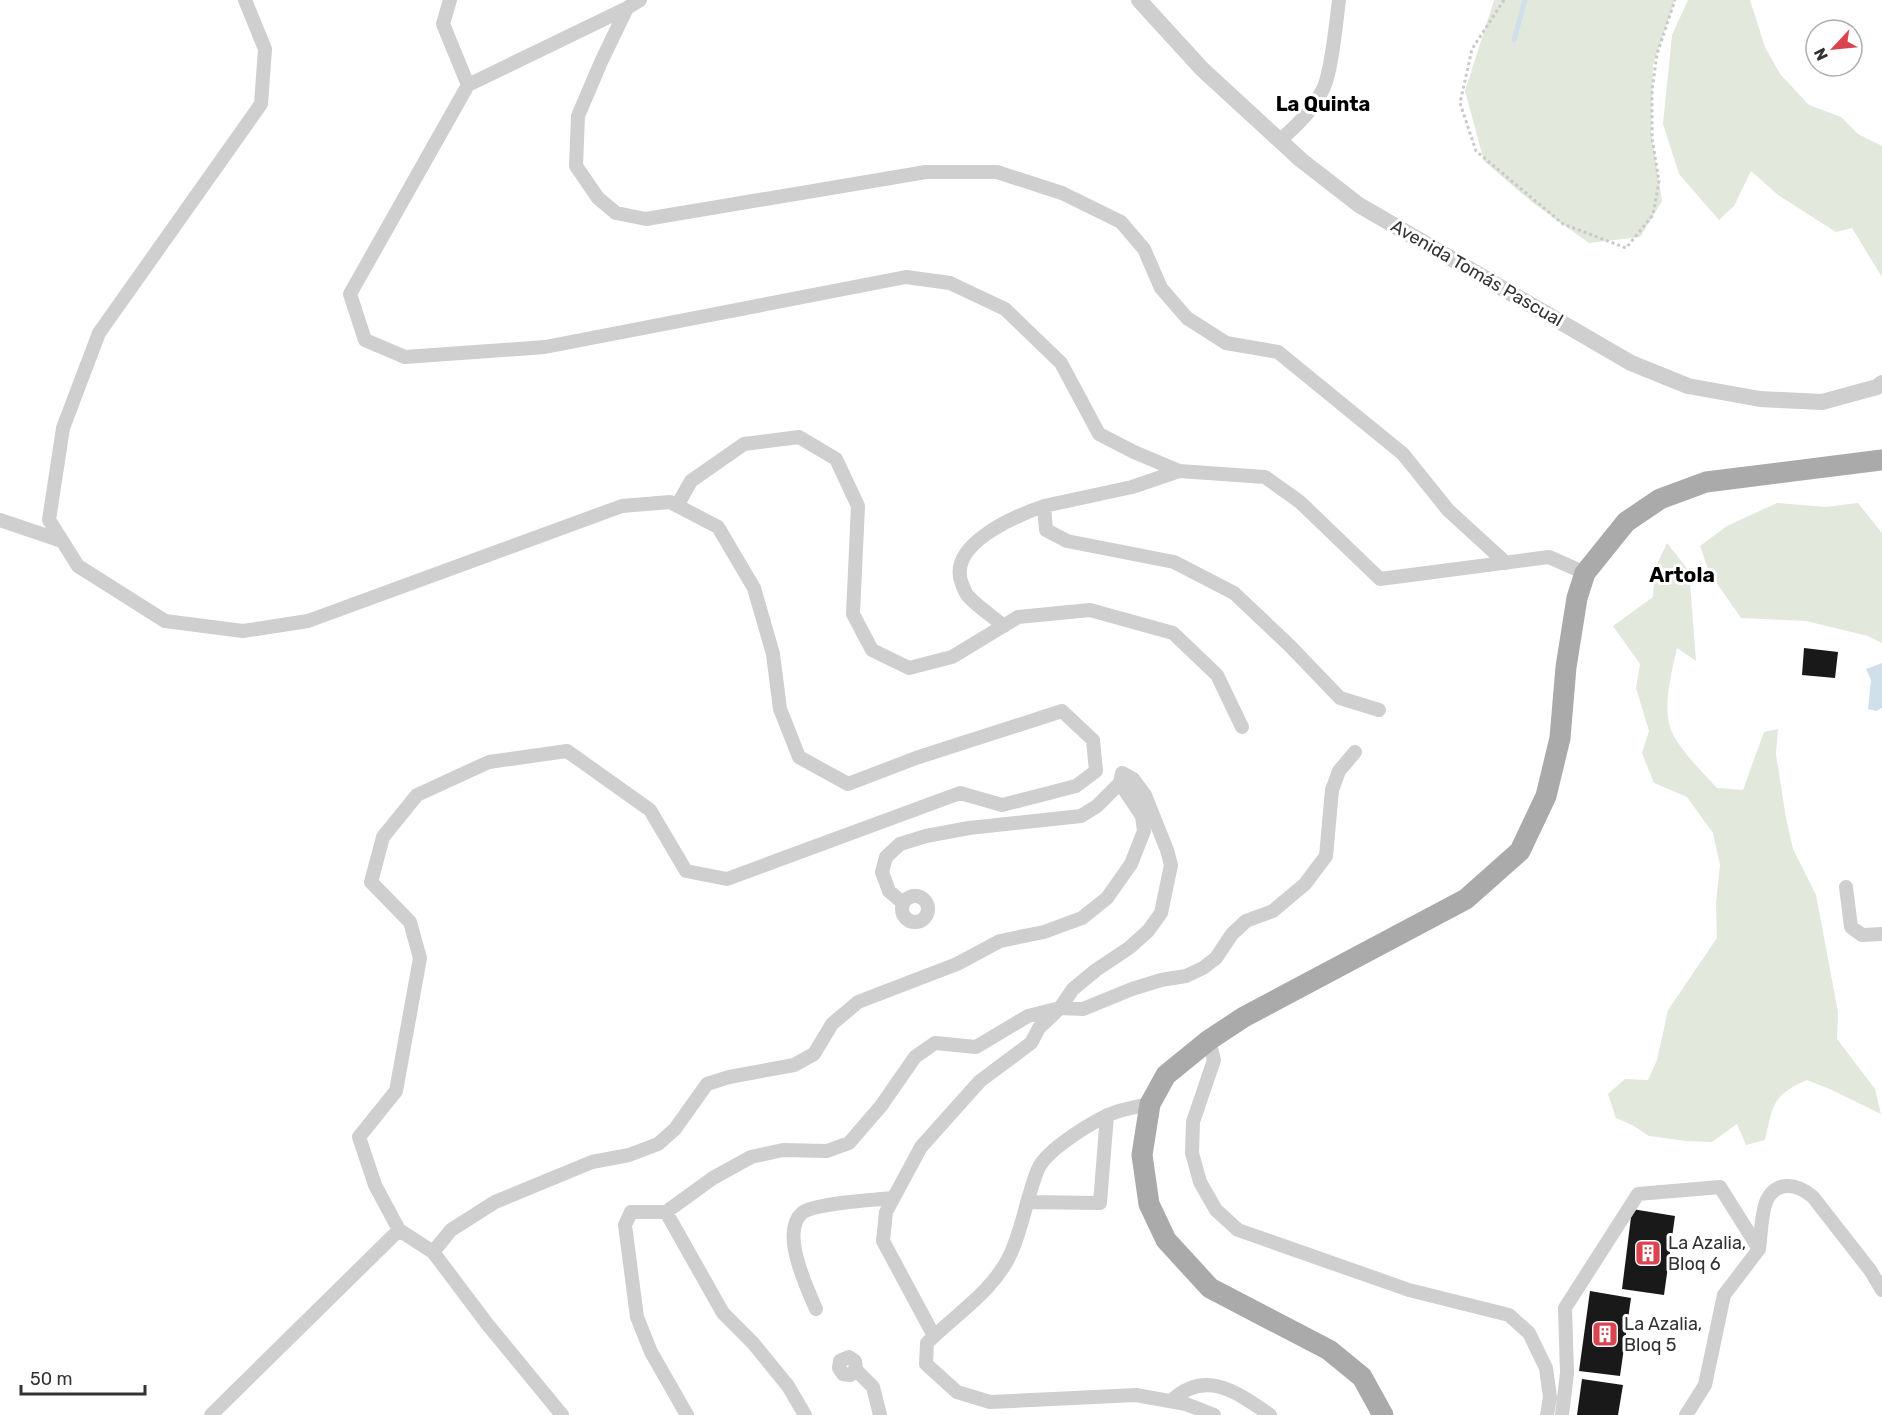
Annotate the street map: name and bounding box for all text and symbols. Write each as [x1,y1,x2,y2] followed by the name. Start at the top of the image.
[1804,18,1864,78] north arrow
[1810,45,1832,64] text: N
[1276,92,1370,116] district label: La Quinta
[1387,215,1567,331] street label: Avenida Tomás Pascual
[1649,562,1715,587] district label: Artola
[1668,1232,1746,1275] place label: La Azalia, Bloq 6
[1633,1238,1663,1268] building icon: La Azalia, Bloq 6
[1624,1313,1702,1356] place label: La Azalia, Bloq 5
[1590,1319,1620,1349] building icon: La Azalia, Bloq 5
[21,1358,146,1396] scale bar
[30,1368,73,1390] text: 50 m

